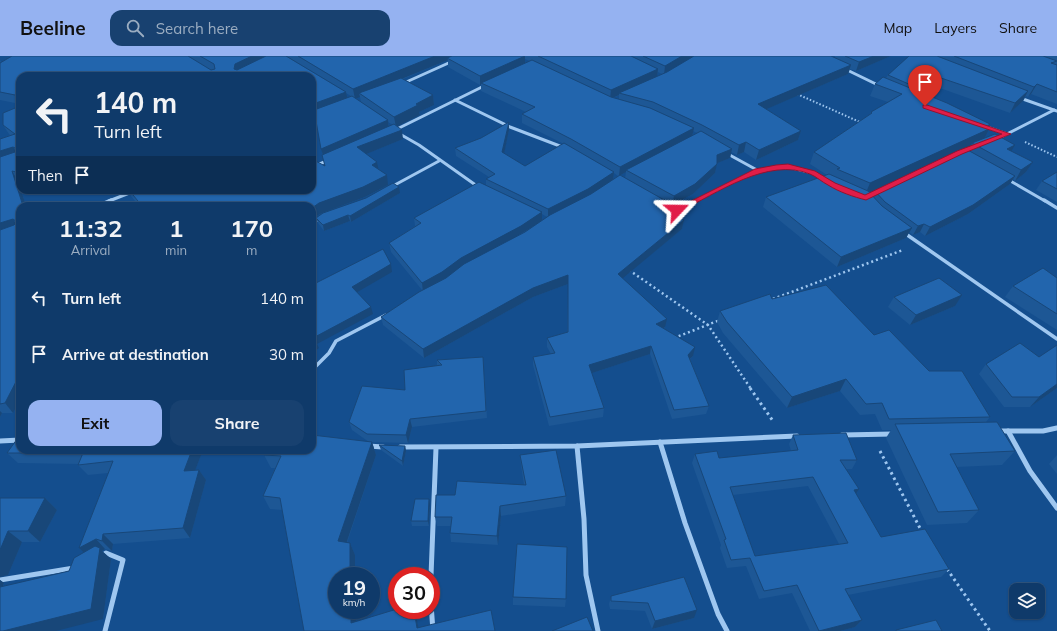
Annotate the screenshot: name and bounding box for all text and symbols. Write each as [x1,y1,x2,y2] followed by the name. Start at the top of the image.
[110,10,390,46] search box
[20,16,86,40] text: Beeline
[124,17,146,39] icon: search
[156,19,238,38] text: Search here
[883,19,912,37] text: Map
[934,19,977,37] text: Layers
[999,19,1037,37] text: Share
[908,65,942,106] pin
[914,71,936,93] icon: arrive
[94,85,177,120] text: 140 m
[28,88,80,140] icon: left
[94,120,162,143] text: Turn left
[71,164,93,186] icon: arrive
[28,166,63,185] text: Then
[656,189,698,231] position arrow
[59,213,122,243] text: 11:32
[169,213,183,243] text: 1
[230,213,273,243] text: 170
[71,242,110,258] text: Arrival
[165,242,187,258] text: min
[246,242,257,258] text: m
[28,287,50,309] icon: left
[62,289,121,308] text: Turn left
[260,289,304,308] text: 140 m
[28,343,50,365] icon: arrive
[62,345,209,364] text: Arrive at destination
[269,345,304,364] text: 30 m
[28,400,162,446] button: Exit
[170,400,304,446] button: Share
[388,567,440,619] speed limit sign: 30
[342,575,366,600] text: 19
[1009,583,1045,619] map controls
[1009,583,1045,619] button: layers
[343,596,365,609] text: km/h

